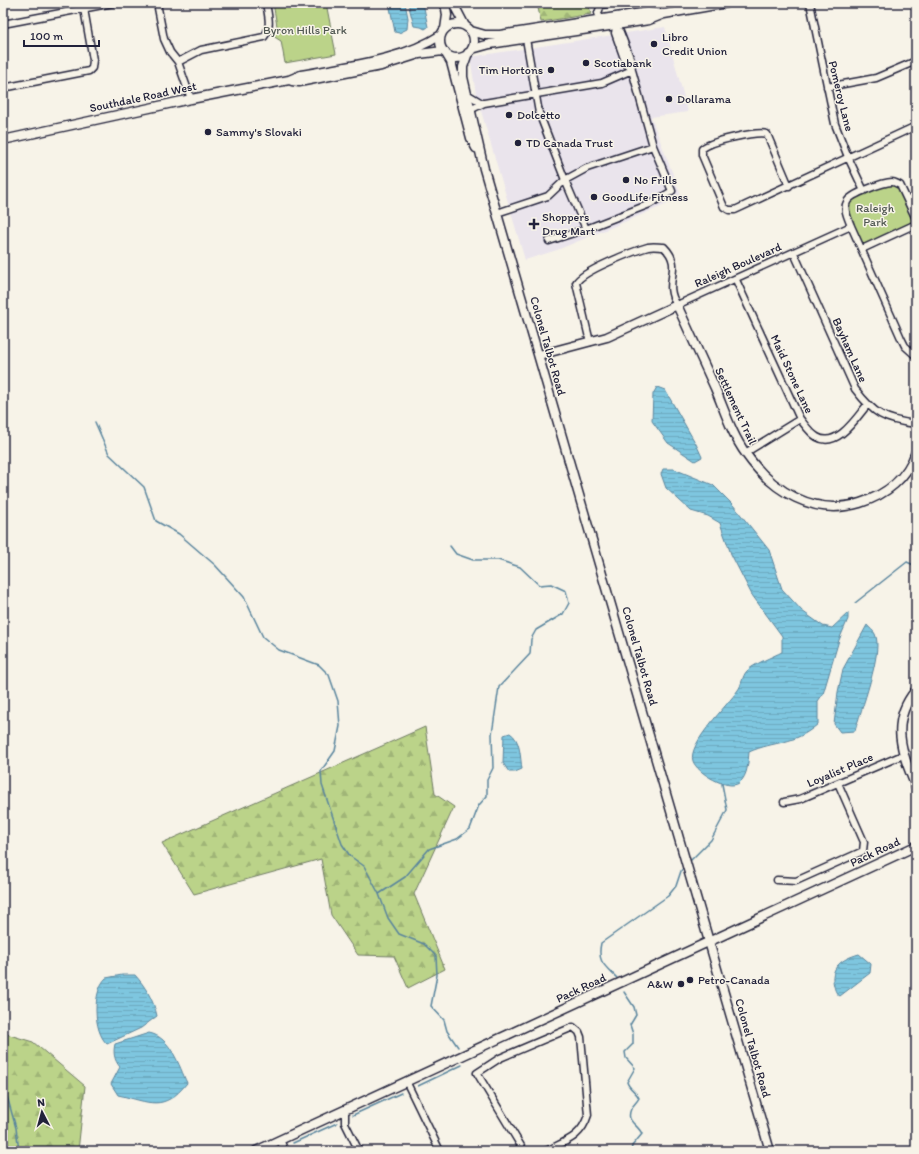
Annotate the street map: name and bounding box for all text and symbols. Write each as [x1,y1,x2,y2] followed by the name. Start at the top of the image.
[24,22,99,48] scale bar
[263,23,347,37] park label: Byron Hills Park
[30,29,63,43] text: 100 m
[662,30,728,58] place label: Libro Credit Union
[649,39,659,49] marker: Libro Credit Union
[594,56,652,70] place label: Scotiabank
[581,58,591,68] marker: Scotiabank
[825,59,857,133] street label: Pomeroy Lane
[479,63,543,77] place label: Tim Hortons
[546,65,556,75] marker: Tim Hortons
[88,79,198,115] street label: Southdale Road West
[677,92,732,106] place label: Dollarama
[664,94,674,104] marker: Dollarama
[517,108,560,122] place label: Dolcetto
[504,110,514,120] marker: Dolcetto
[216,125,302,139] place label: Sammy's Slovaki
[203,127,213,137] marker: Sammy's Slovaki
[526,136,614,150] place label: TD Canada Trust
[513,138,523,148] marker: TD Canada Trust
[634,173,677,187] place label: No Frills
[621,175,631,185] marker: No Frills
[602,190,688,204] place label: GoodLife Fitness
[589,192,599,202] marker: GoodLife Fitness
[856,201,895,229] park label: Raleigh Park
[542,210,595,238] place label: Shoppers Drug Mart
[529,219,539,229] marker: Shoppers Drug Mart
[692,239,784,290] street label: Raleigh Boulevard
[527,295,569,398] street label: Colonel Talbot Road
[830,316,871,385] street label: Bayham Lane
[768,332,816,416] street label: Maid Stone Lane
[712,365,760,447] street label: Settlement Trail
[619,605,661,708] street label: Colonel Talbot Road
[805,750,876,790] street label: Loyalist Place
[848,834,903,870] street label: Pack Road
[554,970,609,1006] street label: Pack Road
[698,973,770,987] place label: Petro-Canada
[685,975,695,985] marker: Petro-Canada
[647,977,673,991] place label: A&W
[676,979,686,989] marker: A&W
[732,997,774,1100] street label: Colonel Talbot Road
[22,1092,62,1132] north arrow
[37,1096,45,1109] text: N

